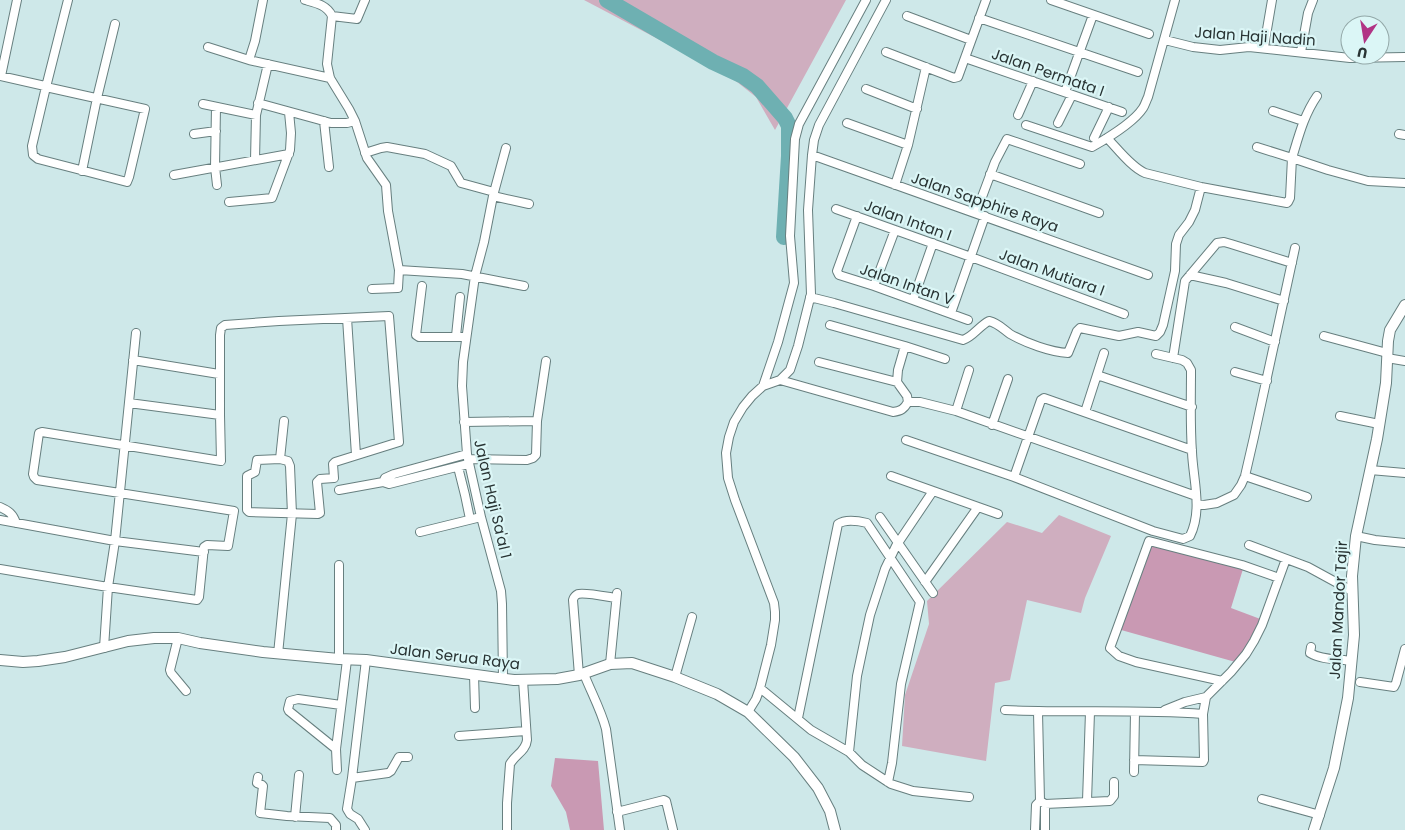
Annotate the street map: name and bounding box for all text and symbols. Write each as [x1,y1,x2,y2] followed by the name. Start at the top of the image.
[1340,15,1390,65] north arrow
[1194,21,1316,51] street label: Jalan Haji Nadin
[1355,42,1369,64] text: U
[989,43,1107,101] street label: Jalan Permata I
[908,167,1062,237] street label: Jalan Sapphire Raya
[861,194,955,246] street label: Jalan Intan I
[996,243,1108,301] street label: Jalan Mutiara I
[857,258,957,310] street label: Jalan Intan V
[469,437,517,561] street label: Jalan Haji Sa'al 1
[1324,540,1352,680] street label: Jalan Mandor Tajir
[389,638,521,674] street label: Jalan Serua Raya

